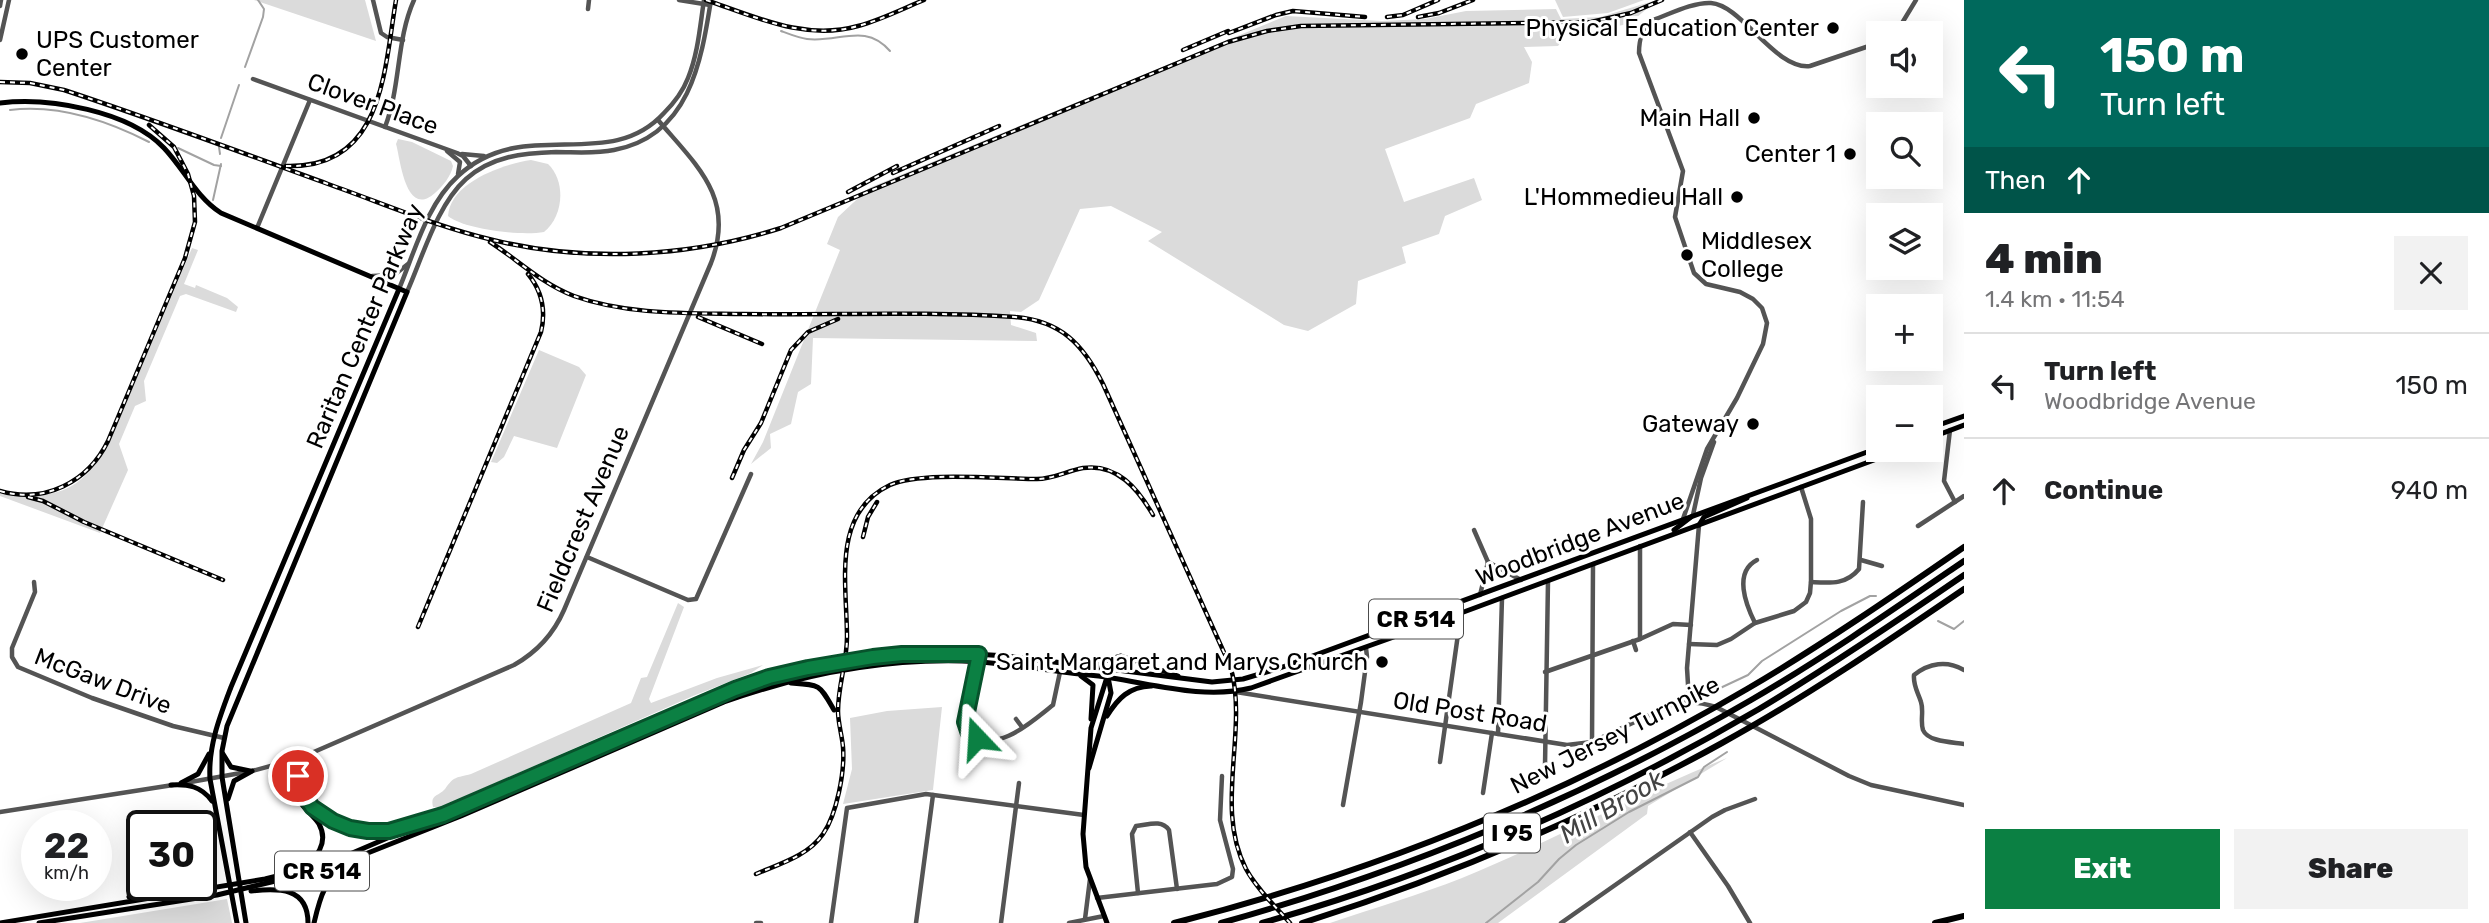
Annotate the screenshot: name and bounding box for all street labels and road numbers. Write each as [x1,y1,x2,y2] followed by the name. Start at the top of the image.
[304,67,442,141] street label: Clover Place
[301,199,429,453] street label: Raritan Center Parkway
[531,422,635,616] street label: Fieldcrest Avenue
[1472,486,1688,592] street label: Woodbridge Avenue
[1369,600,1463,638] road number: CR 514
[31,642,175,720] street label: McGaw Drive
[1506,670,1724,800] street label: New Jersey Turnpike
[1391,686,1549,738] street label: Old Post Road
[1484,814,1540,852] road number: I 95
[275,852,369,890] road number: CR 514

